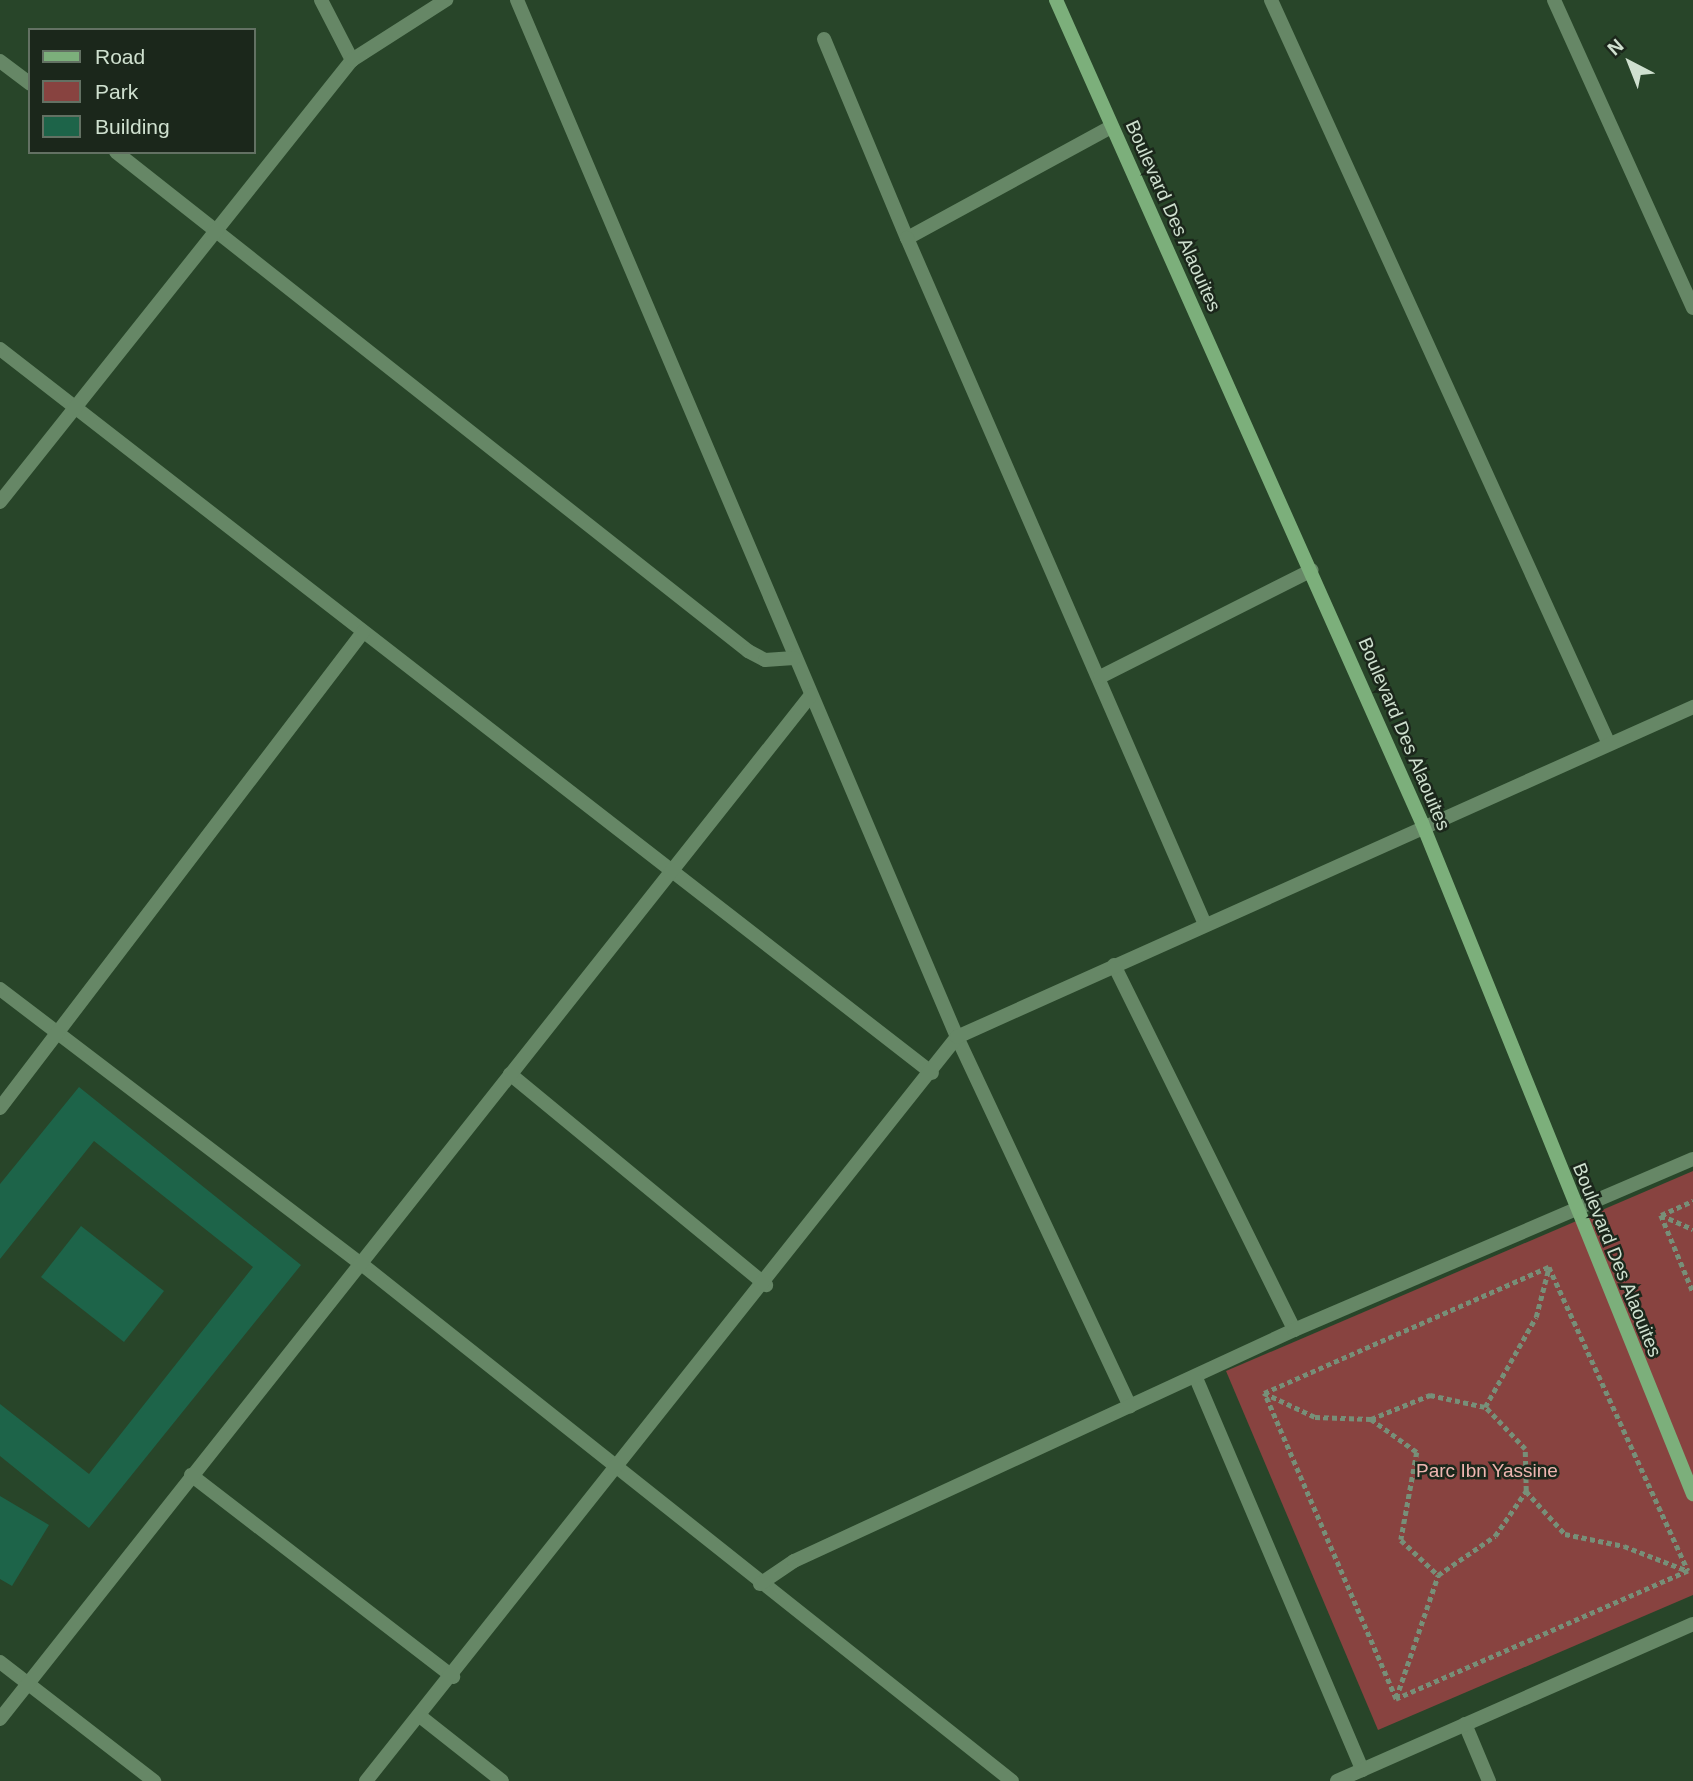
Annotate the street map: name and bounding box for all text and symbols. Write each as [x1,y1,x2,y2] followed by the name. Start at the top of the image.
[28,28,256,154] legend
[1595,28,1665,98] north arrow
[1603,35,1628,59] text: N
[95,45,145,68] text: Road
[95,80,138,103] text: Park
[95,115,170,138] text: Building
[1120,116,1226,316] street label: Boulevard Des Alaouites
[1353,634,1455,834] street label: Boulevard Des Alaouites
[1567,1159,1667,1361] street label: Boulevard Des Alaouites
[1416,1460,1558,1482] park label: Parc Ibn Yassine

